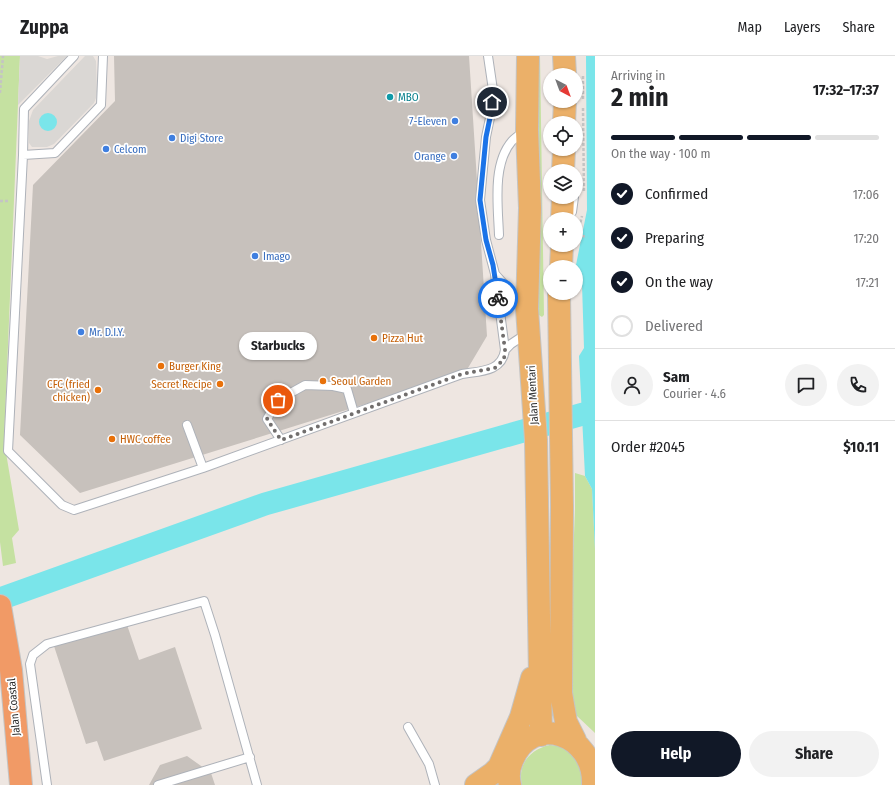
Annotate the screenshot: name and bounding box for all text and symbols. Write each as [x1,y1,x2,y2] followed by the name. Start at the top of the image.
[20,16,69,39] text: Zuppa
[738,19,762,36] text: Map
[784,19,820,36] text: Layers
[842,19,875,36] text: Share
[543,68,583,108] north arrow
[543,68,583,300] map controls
[611,68,665,83] text: Arriving in
[813,81,879,99] text: 17:32–17:37
[611,82,669,113] text: 2 min
[475,85,509,119] pin
[398,91,419,104] place label: MBO
[481,91,503,113] icon: home
[385,92,395,102] marker: MBO
[409,115,447,128] place label: 7-Eleven
[450,116,460,126] marker: 7-Eleven
[543,116,583,156] button: locate
[180,132,223,145] place label: Digi Store
[167,133,177,143] marker: Digi Store
[114,143,146,156] place label: Celcom
[101,144,111,154] marker: Celcom
[611,146,711,161] text: On the way · 100 m
[414,150,446,163] place label: Orange
[449,151,459,161] marker: Orange
[543,164,583,204] button: layers
[611,183,633,205] icon: check
[645,185,708,203] text: Confirmed
[853,187,879,202] text: 17:06
[543,212,583,252] button: +
[611,227,633,249] icon: check
[645,229,704,247] text: Preparing
[853,231,879,246] text: 17:20
[263,250,291,263] place label: Imago
[250,251,260,261] marker: Imago
[543,260,583,300] button: −
[611,271,633,293] icon: check
[645,273,713,291] text: On the way
[855,275,879,290] text: 17:21
[478,278,518,318] courier
[487,287,509,309] icon: bike
[645,317,703,335] text: Delivered
[89,326,124,339] place label: Mr. D.I.Y.
[76,327,86,337] marker: Mr. D.I.Y.
[239,332,317,360] callout: Starbucks
[382,332,423,345] place label: Pizza Hut
[369,333,379,343] marker: Pizza Hut
[251,338,305,353] text: Starbucks
[169,360,222,373] place label: Burger King
[156,361,166,371] marker: Burger King
[611,364,653,406] button: person
[785,364,827,406] button: chat
[837,364,879,406] button: phone
[525,365,541,425] street label: Jalan Mentari
[663,368,690,386] text: Sam
[331,375,391,388] place label: Seoul Garden
[318,376,328,386] marker: Seoul Garden
[47,378,90,404] place label: CFC (fried chicken)
[151,378,212,391] place label: Secret Recipe
[215,379,225,389] marker: Secret Recipe
[261,383,295,417] pin
[93,385,103,395] marker: CFC (fried chicken)
[663,386,726,401] text: Courier · 4.6
[267,389,289,411] icon: bag
[120,433,171,446] place label: HWC coffee
[107,434,117,444] marker: HWC coffee
[611,438,685,456] text: Order #2045
[843,438,879,456] text: $10.11
[5,678,23,736] street label: Jalan Coastal
[611,731,741,777] button: Help
[749,731,879,777] button: Share

